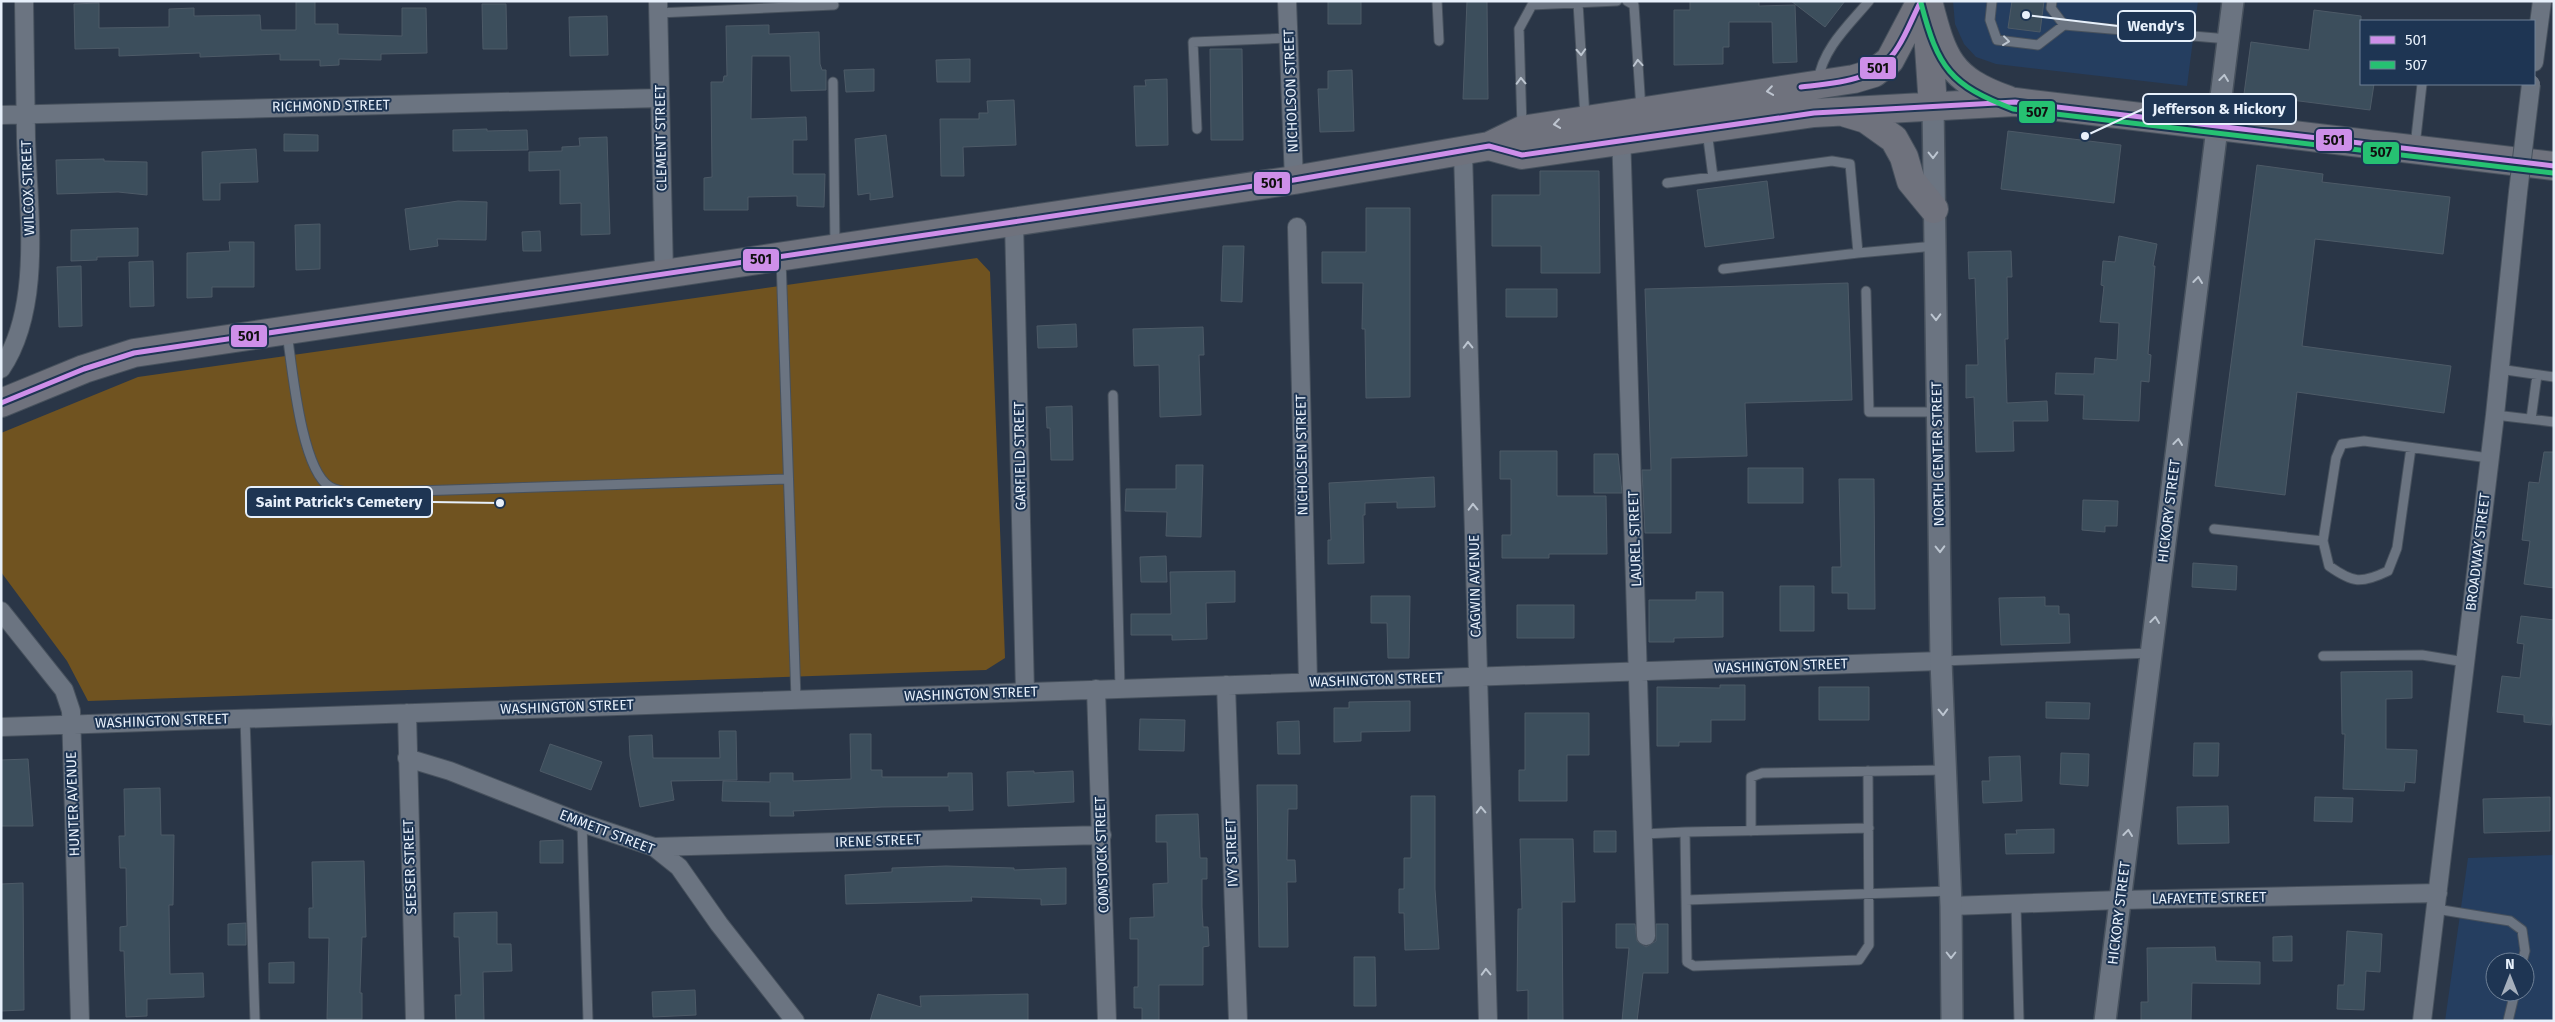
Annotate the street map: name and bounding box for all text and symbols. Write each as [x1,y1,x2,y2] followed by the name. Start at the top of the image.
[2118,11,2195,41] callout: Wendy's
[2128,17,2184,35] text: Wendy's
[2360,20,2535,85] legend
[1280,28,1302,153] street label: NICHOLSON STREET
[2405,31,2427,49] text: 501
[2002,35,2010,46] one-way arrow
[1575,48,1586,56] one-way arrow
[1859,56,1897,80] line badge: 501
[2405,56,2428,74] text: 507
[1633,59,1644,67] one-way arrow
[1867,60,1889,77] text: 501
[2218,73,2229,81] one-way arrow
[1516,77,1526,84] one-way arrow
[652,84,670,191] street label: CLEMENT STREET
[1766,86,1774,96] one-way arrow
[2143,94,2296,124] callout: Jefferson & Hickory
[272,96,391,116] street label: RICHMOND STREET
[2018,100,2056,124] line badge: 507
[2152,100,2286,118] text: Jefferson & Hickory
[2026,104,2048,121] text: 507
[1553,119,1562,129] one-way arrow
[2315,128,2353,152] line badge: 501
[2323,132,2345,149] text: 501
[18,139,38,236] street label: WILCOX STREET
[2362,141,2400,165] line badge: 507
[2370,144,2392,161] text: 507
[1928,151,1939,159] one-way arrow
[1253,171,1291,195] line badge: 501
[1261,175,1283,192] text: 501
[742,248,780,272] line badge: 501
[750,251,772,268] text: 501
[2192,276,2203,284] one-way arrow
[1931,314,1941,321] one-way arrow
[230,324,268,348] line badge: 501
[238,328,260,345] text: 501
[1463,341,1474,349] one-way arrow
[1928,381,1948,527] street label: NORTH CENTER STREET
[1292,394,1312,516] street label: NICHOLSEN STREET
[1011,401,1029,511] street label: GARFIELD STREET
[2172,437,2183,445] one-way arrow
[2154,458,2184,564] street label: HICKORY STREET
[246,487,432,517] callout: Saint Patrick's Cemetery
[1625,490,1645,587] street label: LAUREL STREET
[2462,491,2494,612] street label: BROADWAY STREET
[256,493,422,511] text: Saint Patrick's Cemetery
[1467,503,1478,511] one-way arrow
[1466,534,1484,638] street label: CAGWIN AVENUE
[1935,546,1945,554] one-way arrow
[2149,616,2160,624] one-way arrow
[1714,655,1849,677] street label: WASHINGTON STREET
[1309,669,1444,691] street label: WASHINGTON STREET
[904,683,1039,705] street label: WASHINGTON STREET
[500,696,635,718] street label: WASHINGTON STREET
[1938,708,1949,716] one-way arrow
[95,710,230,732] street label: WASHINGTON STREET
[63,751,83,857] street label: HUNTER AVENUE
[1091,796,1113,914] street label: COMSTOCK STREET
[1476,805,1486,813] one-way arrow
[557,806,658,858] street label: EMMETT STREET
[400,818,420,915] street label: SEESER STREET
[1222,818,1242,888] street label: IVY STREET
[2123,829,2133,838] one-way arrow
[835,831,922,851] street label: IRENE STREET
[2104,860,2134,966] street label: HICKORY STREET
[2152,888,2267,907] street label: LAFAYETTE STREET
[1946,952,1956,959] one-way arrow
[2485,952,2535,1002] north arrow
[2505,956,2515,973] text: N
[1481,968,1491,976] one-way arrow

